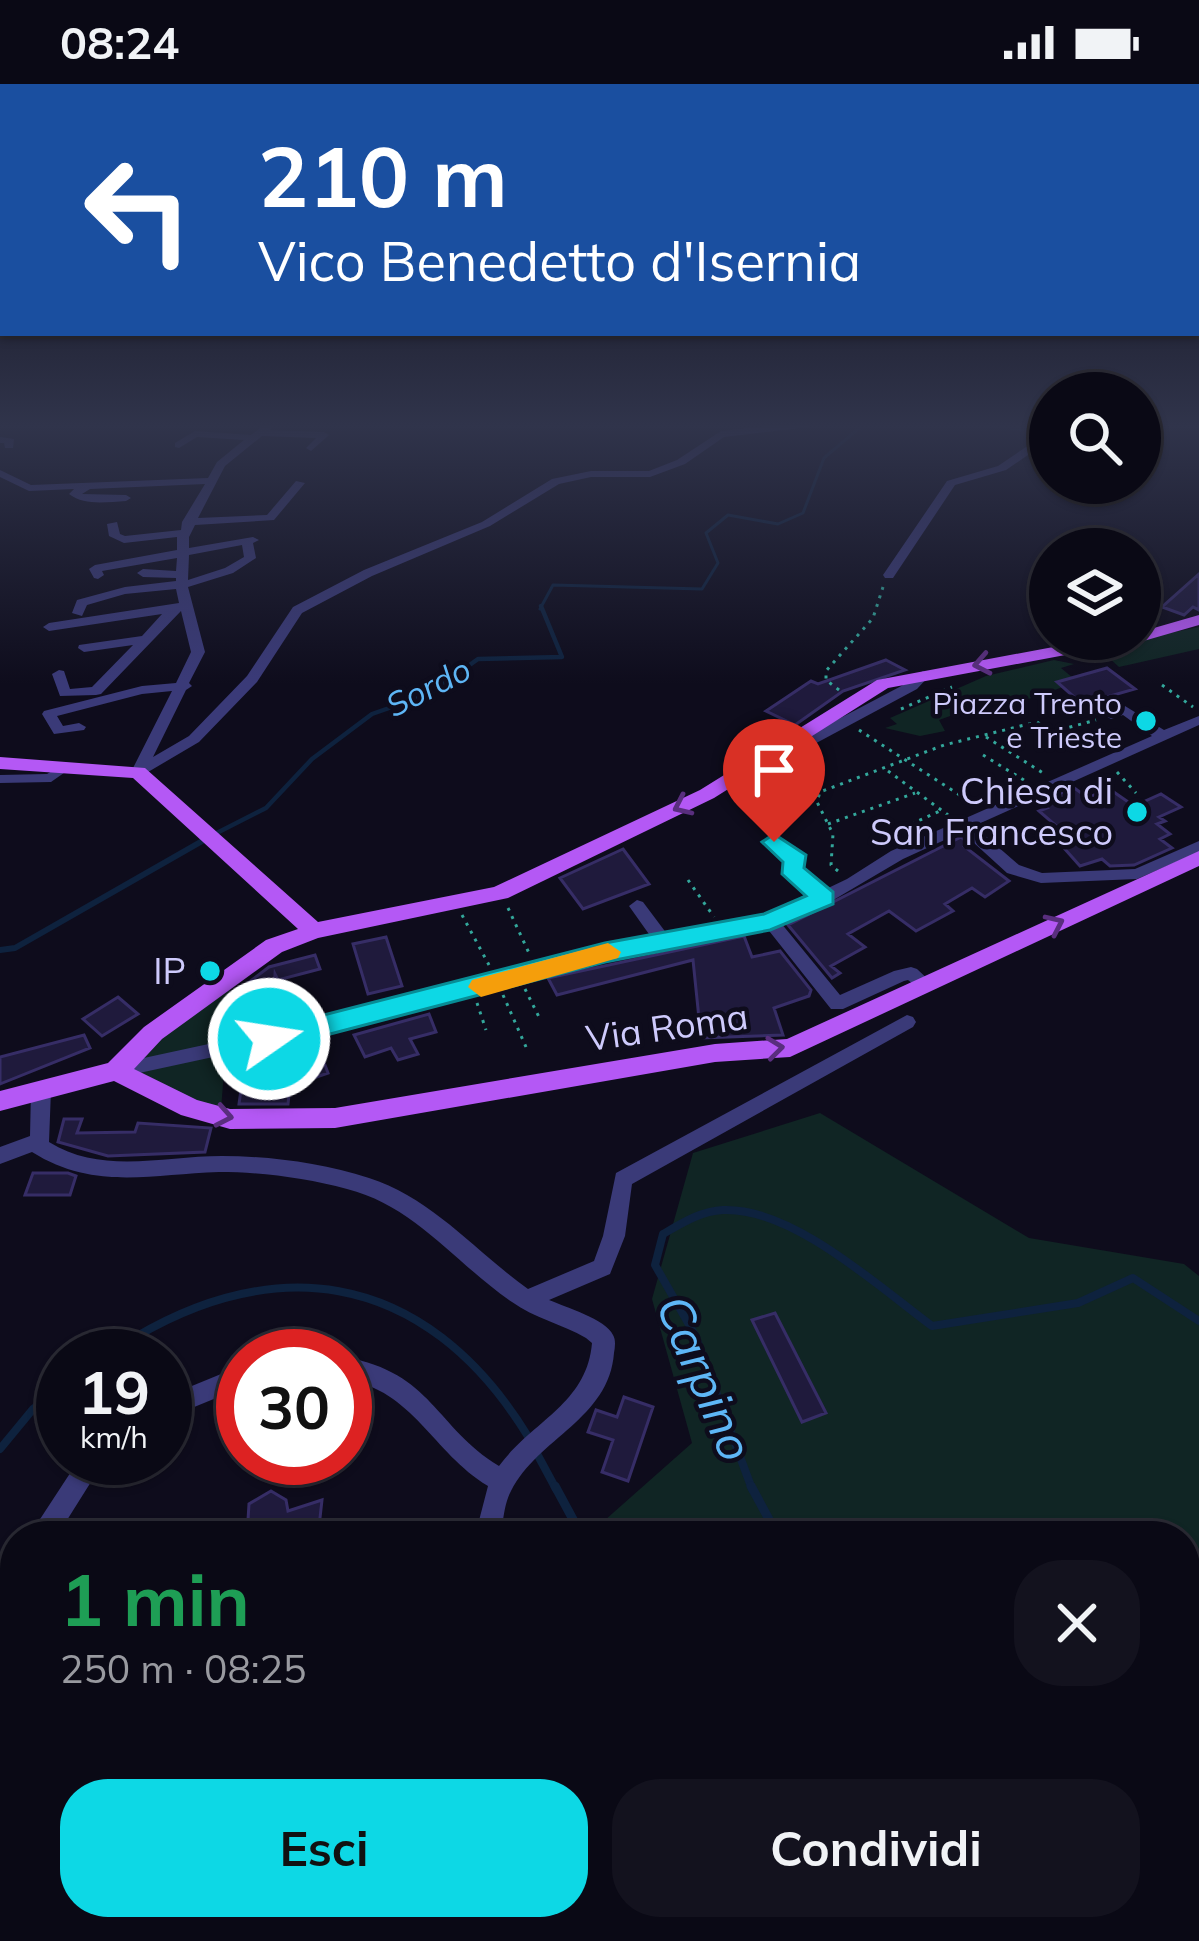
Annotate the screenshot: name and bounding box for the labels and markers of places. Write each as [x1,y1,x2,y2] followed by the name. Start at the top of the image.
[933,684,1122,756] place label: Piazza Trento e Trieste
[1133,708,1159,734] marker: Piazza Trento e Trieste
[723,719,825,842] pin
[870,768,1113,854] place label: Chiesa di San Francesco
[1124,799,1150,825] marker: Chiesa di San Francesco
[153,948,186,993] place label: IP
[197,958,223,984] marker: IP

